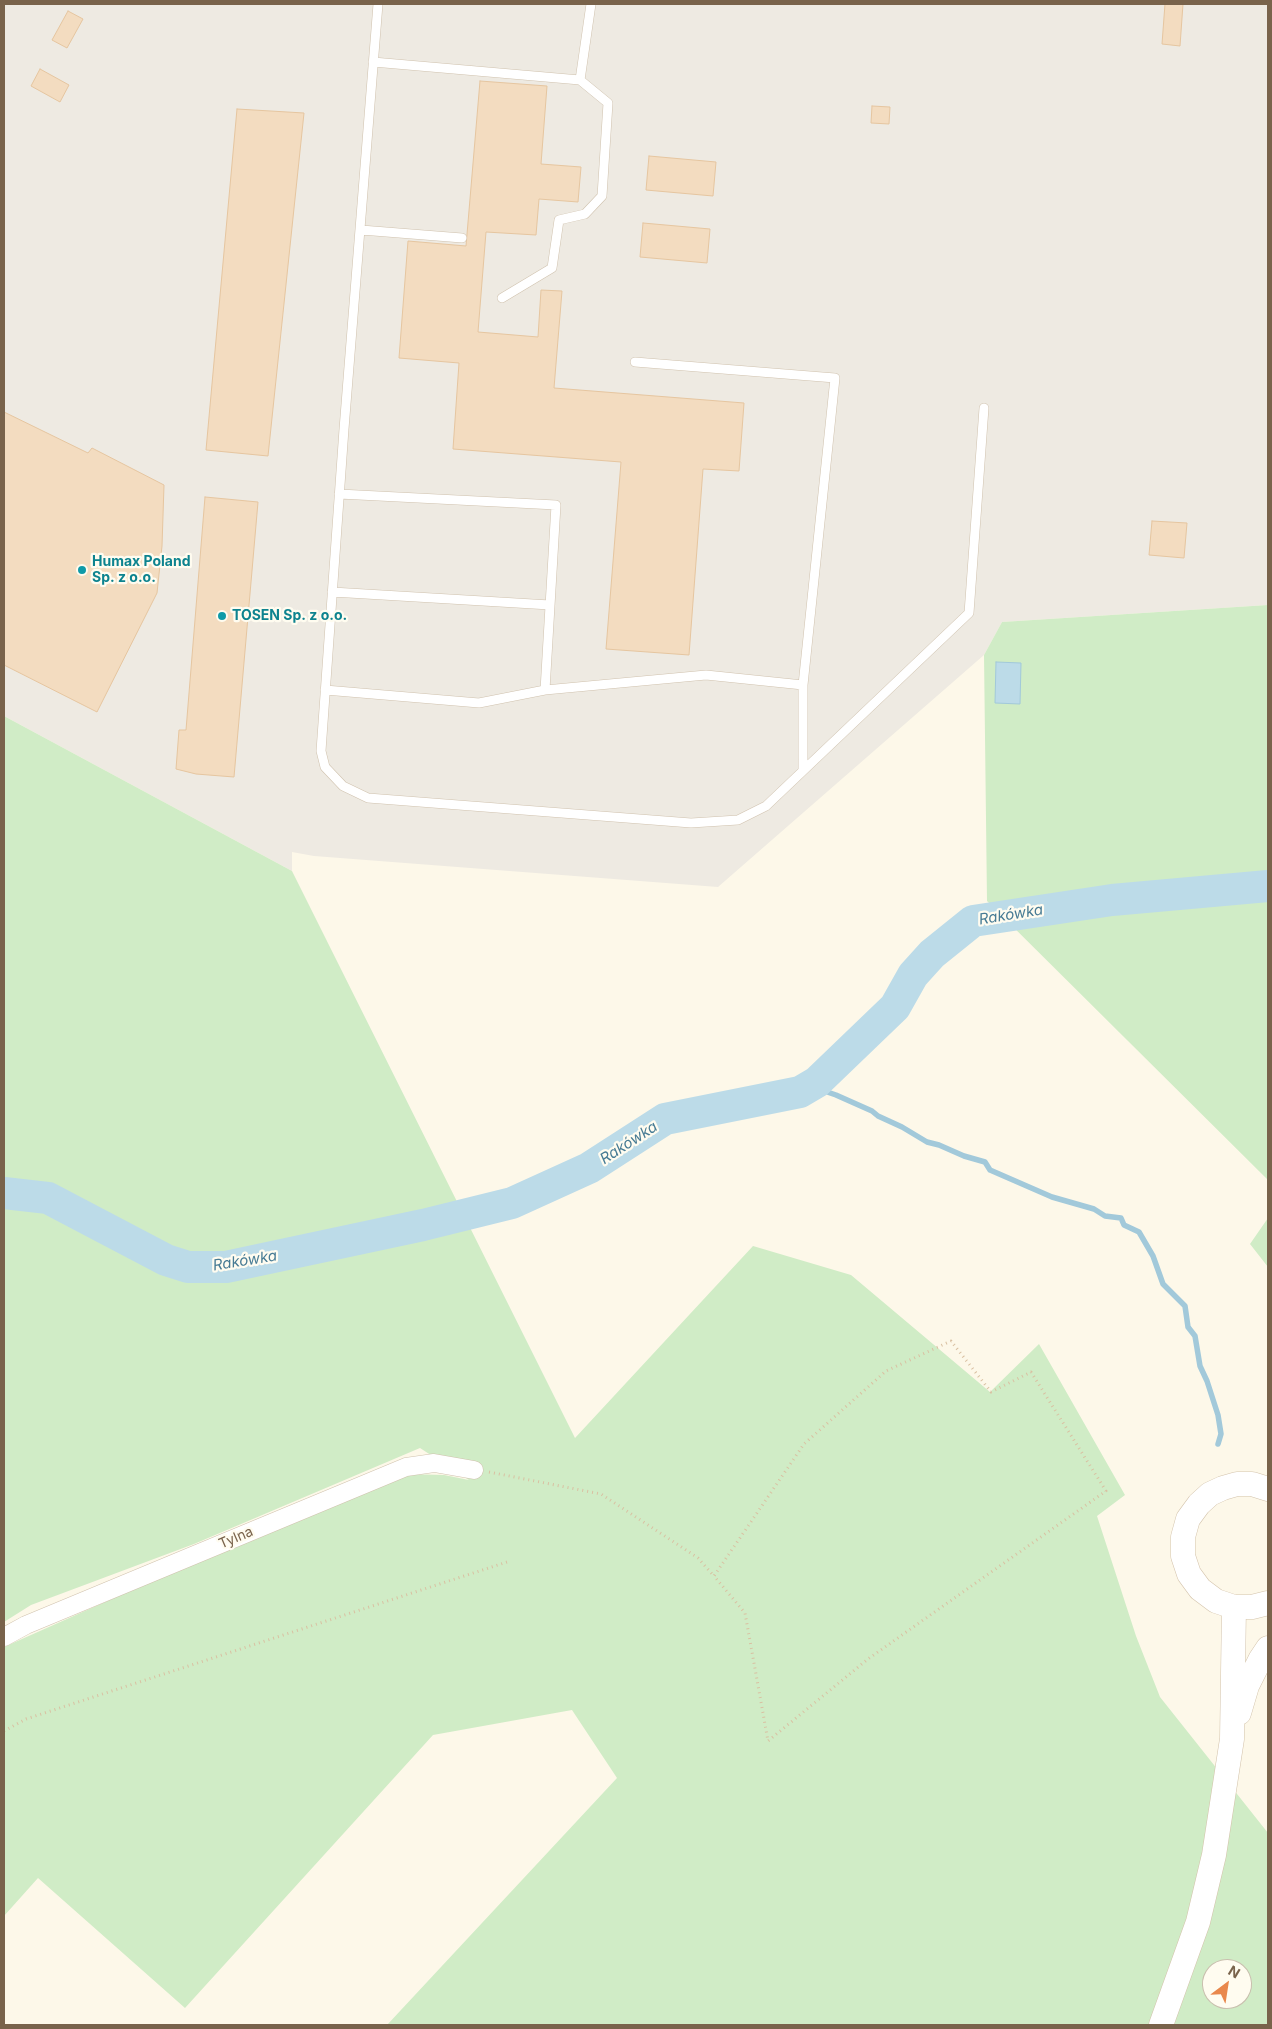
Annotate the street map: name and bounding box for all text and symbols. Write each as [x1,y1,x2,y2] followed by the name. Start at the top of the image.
[92,554,191,586] place label: Humax Poland Sp. z o.o.
[76,564,88,576] marker: Humax Poland Sp. z o.o.
[232,608,347,624] place label: TOSEN Sp. z o.o.
[216,610,228,622] marker: TOSEN Sp. z o.o.
[978,901,1044,929] water label: Rakówka
[597,1118,661,1168] water label: Rakówka
[212,1247,278,1275] water label: Rakówka
[216,1523,256,1553] street label: Tylna
[1202,1959,1252,2009] north arrow
[1226,1962,1243,1982] text: N

